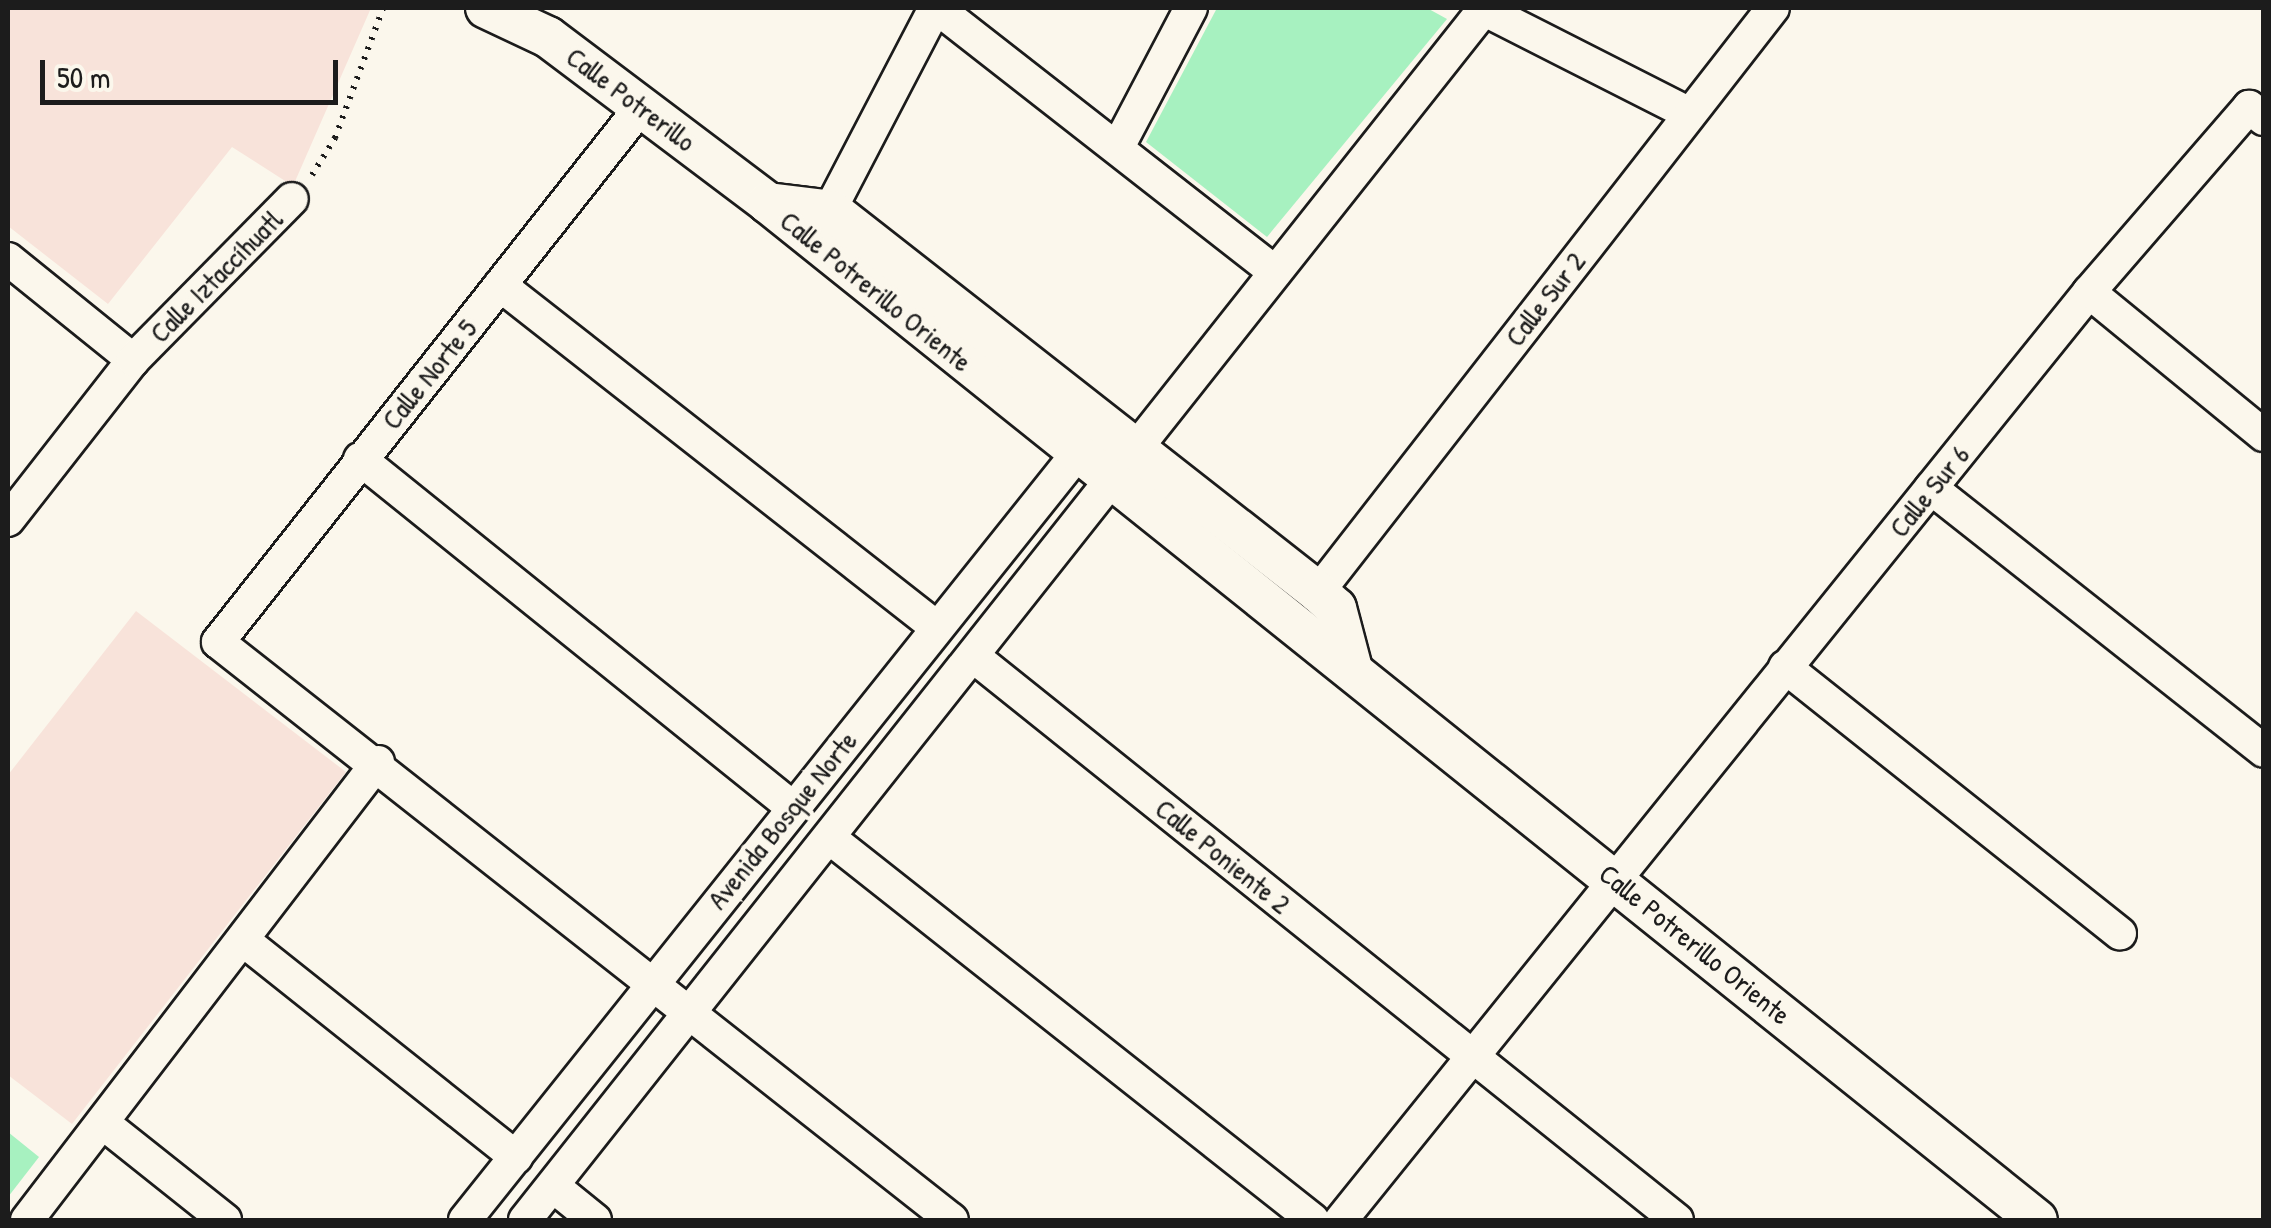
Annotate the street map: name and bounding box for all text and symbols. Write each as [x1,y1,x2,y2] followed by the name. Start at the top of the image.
[45,40,342,102] scale bar
[560,40,702,158] street label: Calle Potrerillo
[57,57,110,97] text: 50 m
[143,203,289,349] street label: Calle Iztaccíhuatl
[774,204,978,378] street label: Calle Potrerillo Oriente
[1498,245,1592,353] street label: Calle Sur 2
[374,312,484,436] street label: Calle Norte 5
[1882,438,1976,544] street label: Calle Sur 6
[700,724,864,916] street label: Avenida Bosque Norte
[1149,791,1297,921] street label: Calle Poniente 2
[1593,857,1797,1031] street label: Calle Potrerillo Oriente

